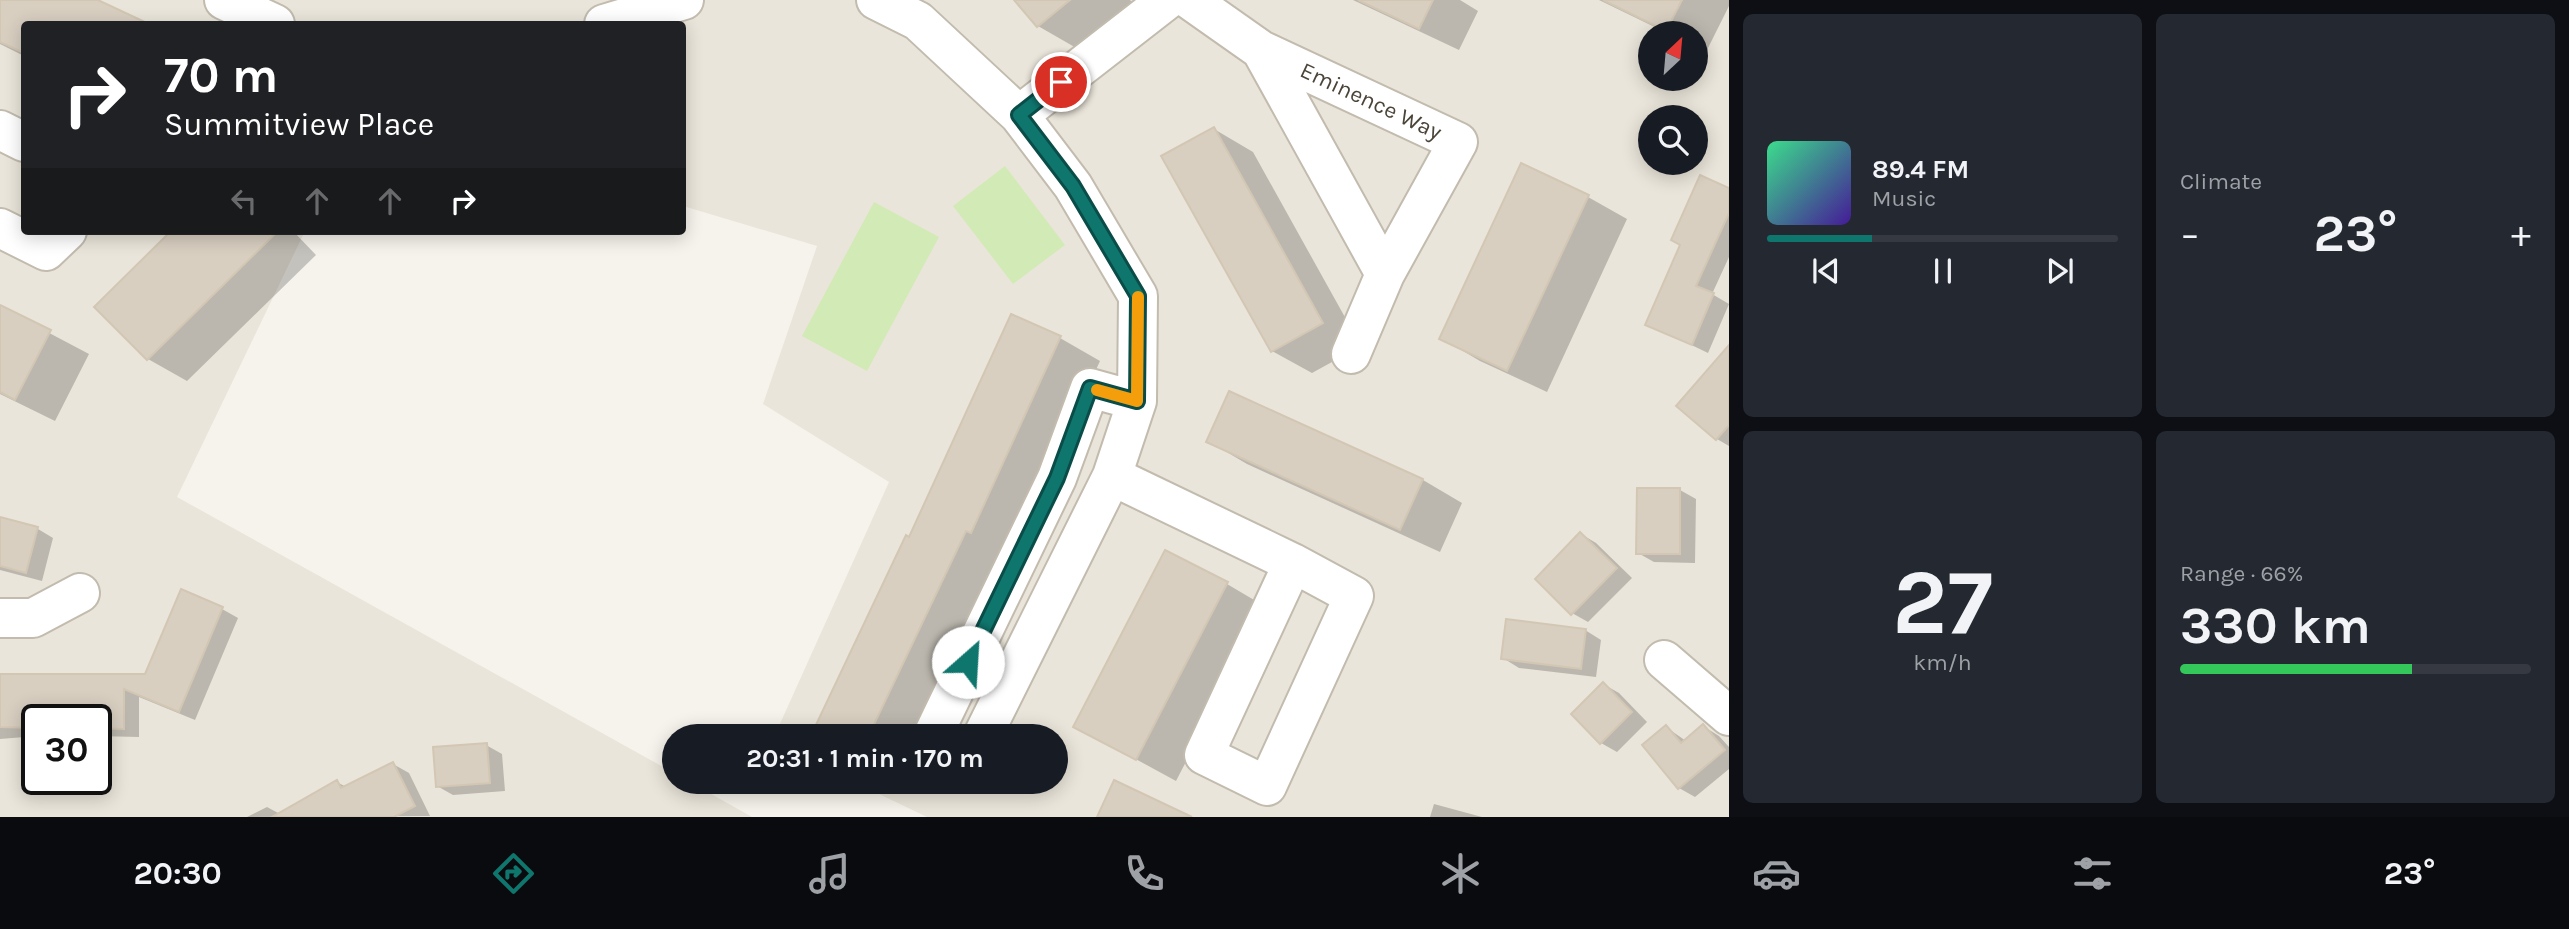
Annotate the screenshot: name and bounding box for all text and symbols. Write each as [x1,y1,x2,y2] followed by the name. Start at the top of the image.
[1638,21,1708,91] north arrow
[1638,21,1708,175] map controls
[164,47,278,104] text: 70 m
[49,49,140,140] icon: right
[1031,52,1091,112] pin
[1296,56,1446,146] street label: Eminence Way
[1042,63,1080,101] icon: arrive
[1638,105,1708,175] button: search
[164,106,434,143] text: Summitview Place
[1872,154,1969,185] text: 89.4 FM
[2180,168,2262,195] text: Climate
[225,182,263,220] icon: left
[298,182,336,220] icon: ahead
[371,182,409,220] icon: ahead
[444,182,482,220] icon: right
[1872,185,1936,212] text: Music
[2313,203,2398,264] text: 23°
[2180,212,2200,257] text: −
[2511,212,2531,257] text: +
[1807,252,1845,290] icon: previous
[1924,252,1962,290] icon: pause
[2041,252,2079,290] icon: next
[1892,550,1993,656] text: 27
[2180,560,2303,587] text: Range · 66%
[2180,595,2371,656] text: 330 km
[931,625,1005,699] position arrow
[1913,649,1972,676] text: km/h
[21,704,112,795] speed limit sign: 30
[746,743,984,774] text: 20:31 · 1 min · 170 m
[489,849,538,898] icon: directions
[805,849,854,898] icon: music
[1120,849,1169,898] icon: phone
[1436,849,1485,898] icon: climate
[1752,849,1801,898] icon: car
[2068,849,2117,898] icon: filters
[133,855,222,892] text: 20:30
[2384,855,2436,892] text: 23°

